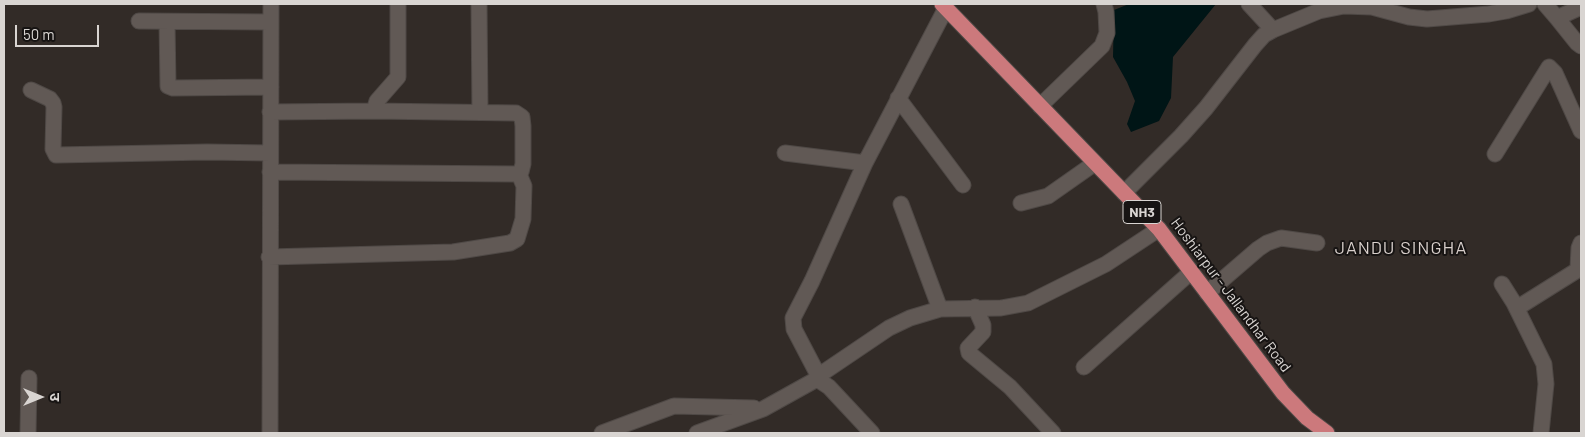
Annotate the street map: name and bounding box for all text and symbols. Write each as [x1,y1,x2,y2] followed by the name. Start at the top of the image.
[18,15,101,47] scale bar
[23,25,55,43] text: 50 m
[1123,200,1161,223] road number: NH3
[1167,214,1295,376] street label: Hoshiarpur - Jallandhar Road
[1333,237,1469,259] district label: JANDU SINGHA
[15,372,65,422] north arrow
[47,393,64,401] text: उ

